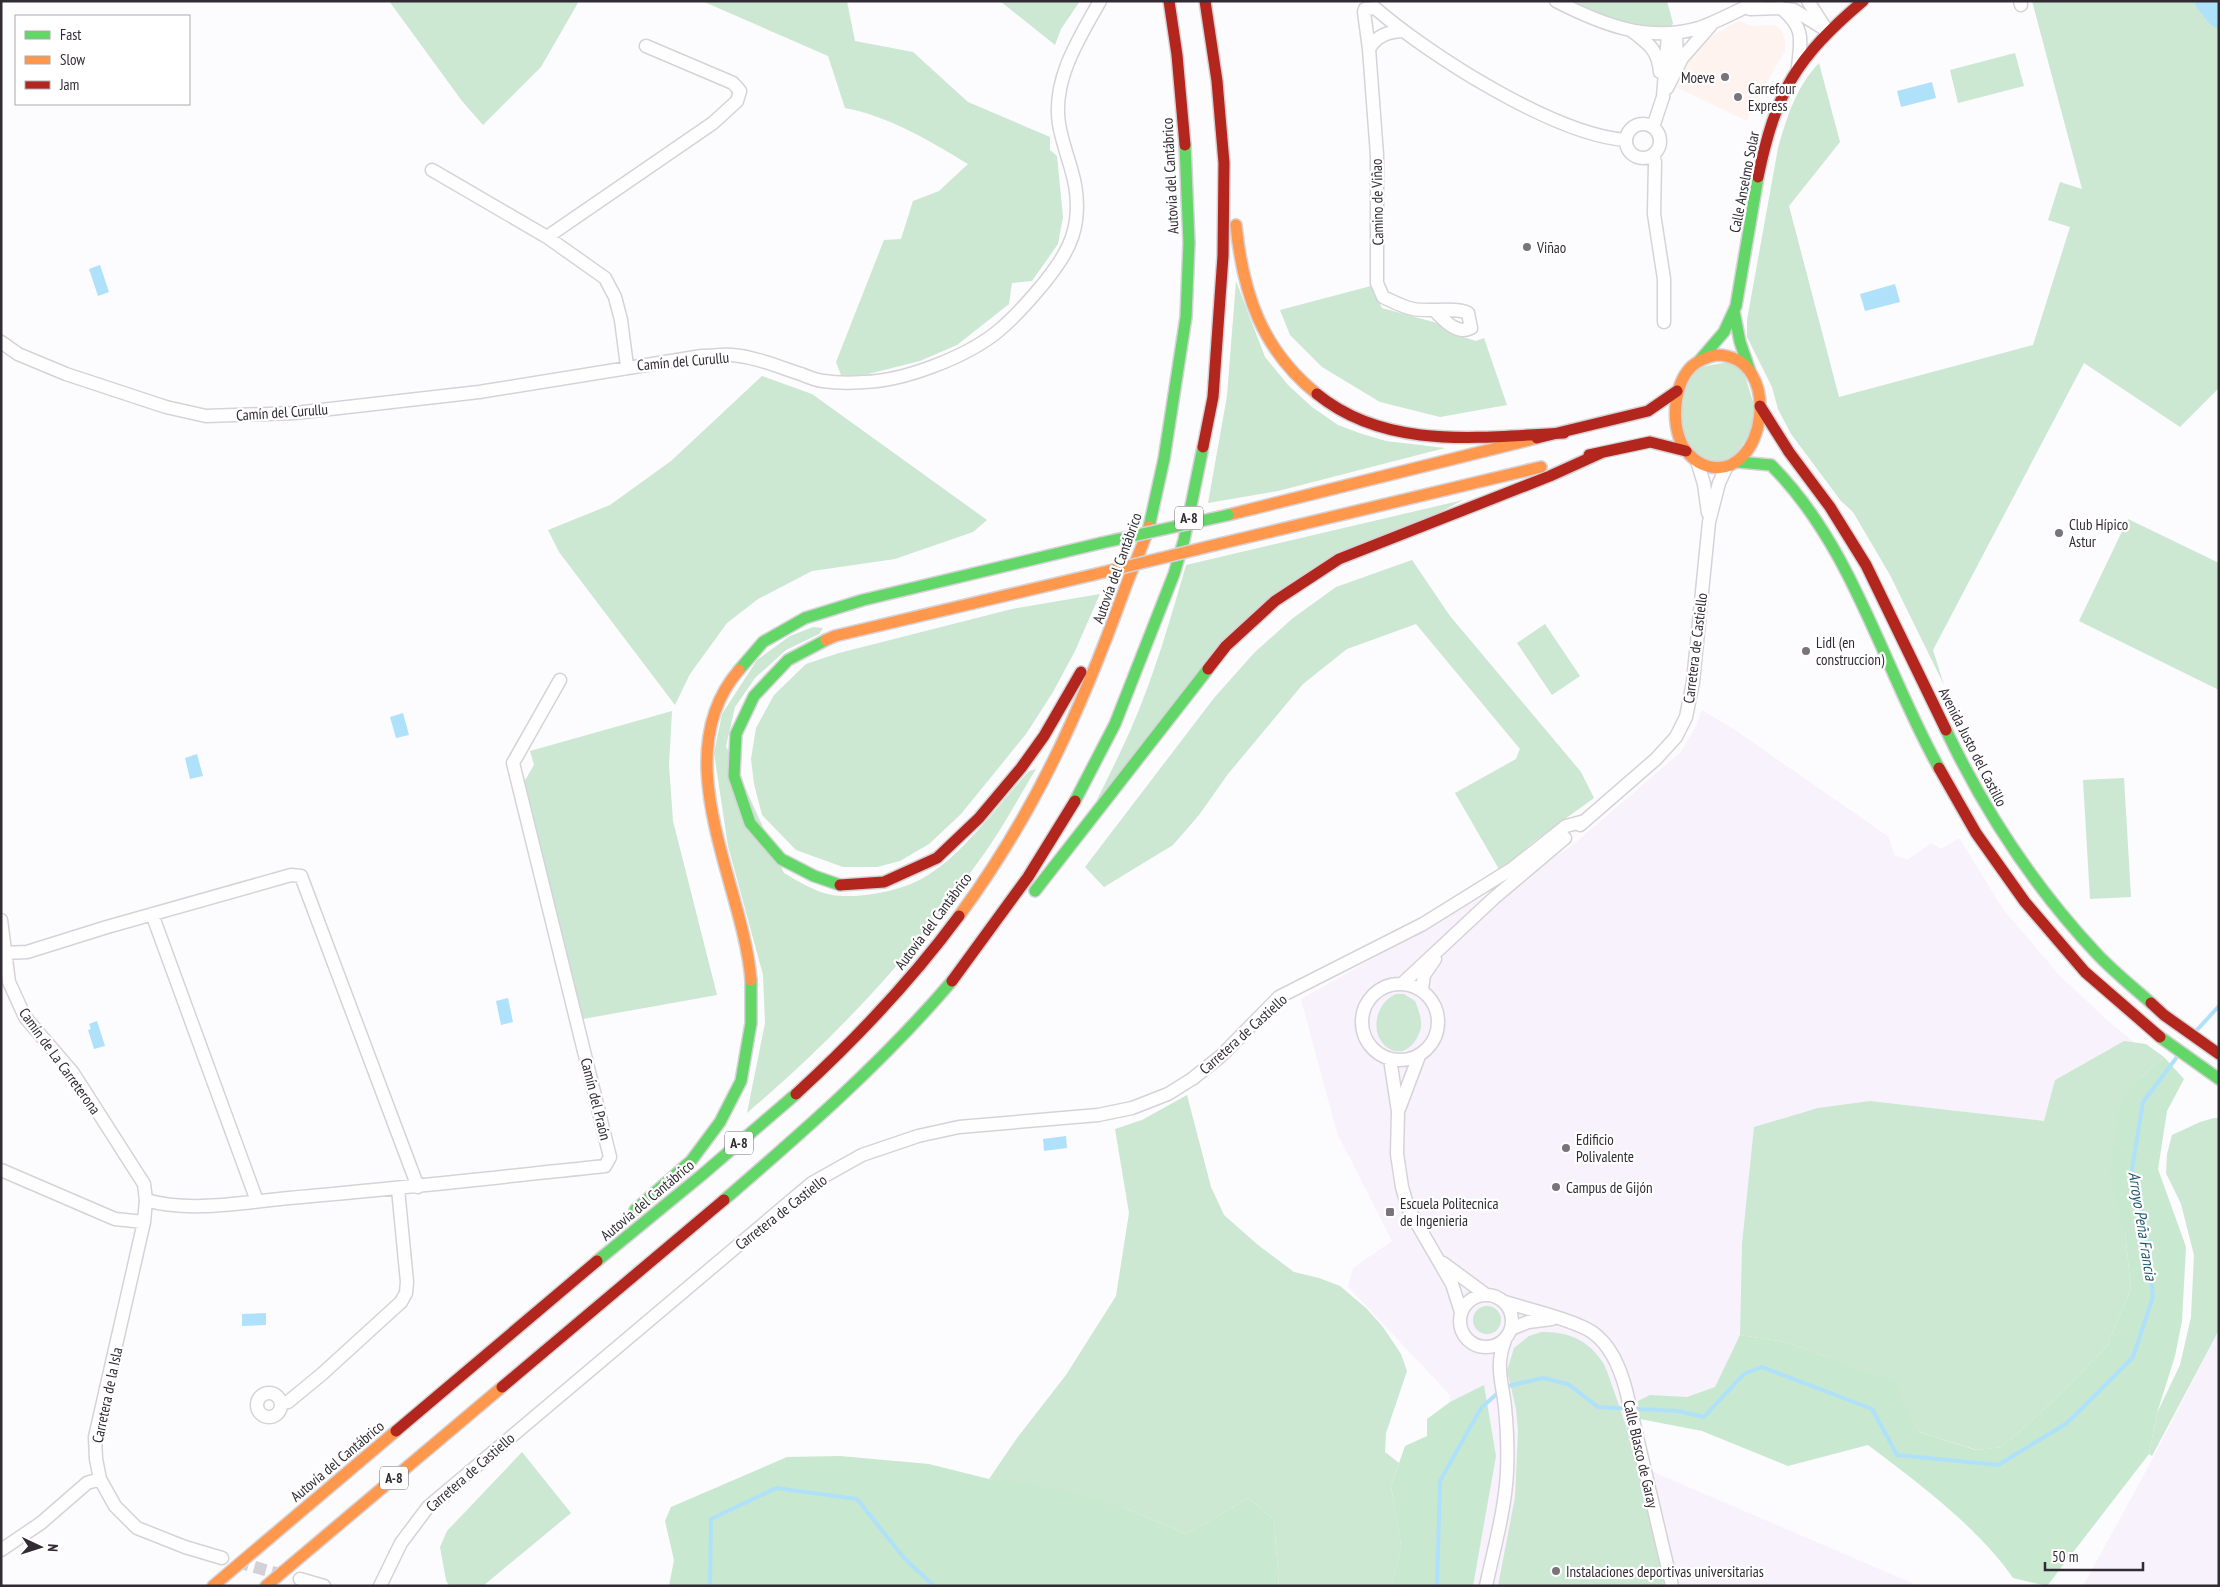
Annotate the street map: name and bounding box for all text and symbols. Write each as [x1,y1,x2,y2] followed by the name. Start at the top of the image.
[15,15,190,105] legend
[60,25,81,44] text: Fast
[60,50,85,69] text: Slow
[1681,68,1715,87] place label: Moeve
[1719,71,1731,83] marker: Moeve
[59,75,79,94] text: Jam
[1748,79,1797,115] place label: Carrefour Express
[1732,91,1744,103] marker: Carrefour Express
[1157,117,1183,235] street label: Autovía del Cantábrico
[1725,129,1763,234] street label: Calle Anselmo Solar
[1367,158,1387,246] street label: Camino de Viñao
[1536,238,1566,257] place label: Viñao
[1521,241,1533,253] marker: Viñao
[636,348,730,374] street label: Camín del Curullu
[235,399,329,425] street label: Camín del Curullu
[1175,506,1203,530] road number: A-8
[1088,510,1146,626] street label: Autovía del Cantábrico
[2069,515,2128,551] place label: Club Hípico Astur
[2053,527,2065,539] marker: Club Hípico Astur
[1679,592,1711,704] street label: Carretera de Castiello
[1816,633,1885,669] place label: Lidl (en construccion)
[1800,645,1812,657] marker: Lidl (en construccion)
[1935,684,2011,810] street label: Avenida Justo del Castillo
[890,869,976,973] street label: Autovía del Cantábrico
[1195,990,1291,1078] street label: Carretera de Castiello
[15,1004,105,1118] street label: Camín de La Carreterona
[577,1056,615,1142] street label: Camín del Praón
[1576,1130,1634,1166] place label: Edificio Polivalente
[725,1132,753,1154] road number: A-8
[1560,1142,1572,1154] marker: Edificio Polivalente
[596,1155,698,1245] street label: Autovía del Cantábrico
[731,1170,831,1254] street label: Carretera de Castiello
[2125,1170,2162,1283] water label: Arroyo Peña Francia
[1566,1178,1653,1197] place label: Campus de Gijón
[1550,1181,1562,1193] marker: Campus de Gijón
[1400,1194,1498,1230] place label: Escuela Politecnica de Ingenieria
[1384,1206,1396,1218] marker: Escuela Politecnica de Ingenieria
[88,1345,126,1445] street label: Carretera de la Isla
[1619,1398,1663,1510] street label: Calle Blasco de Garay
[286,1416,388,1506] street label: Autovía del Cantábrico
[422,1428,518,1516] street label: Carretera de Castiello
[380,1466,408,1490] road number: A-8
[15,1522,65,1572] north arrow
[2045,1540,2142,1572] scale bar
[44,1544,62,1552] text: N
[2052,1547,2078,1566] text: 50 m
[1566,1562,1764,1581] place label: Instalaciones deportivas universitarias
[1550,1565,1562,1577] marker: Instalaciones deportivas universitarias

